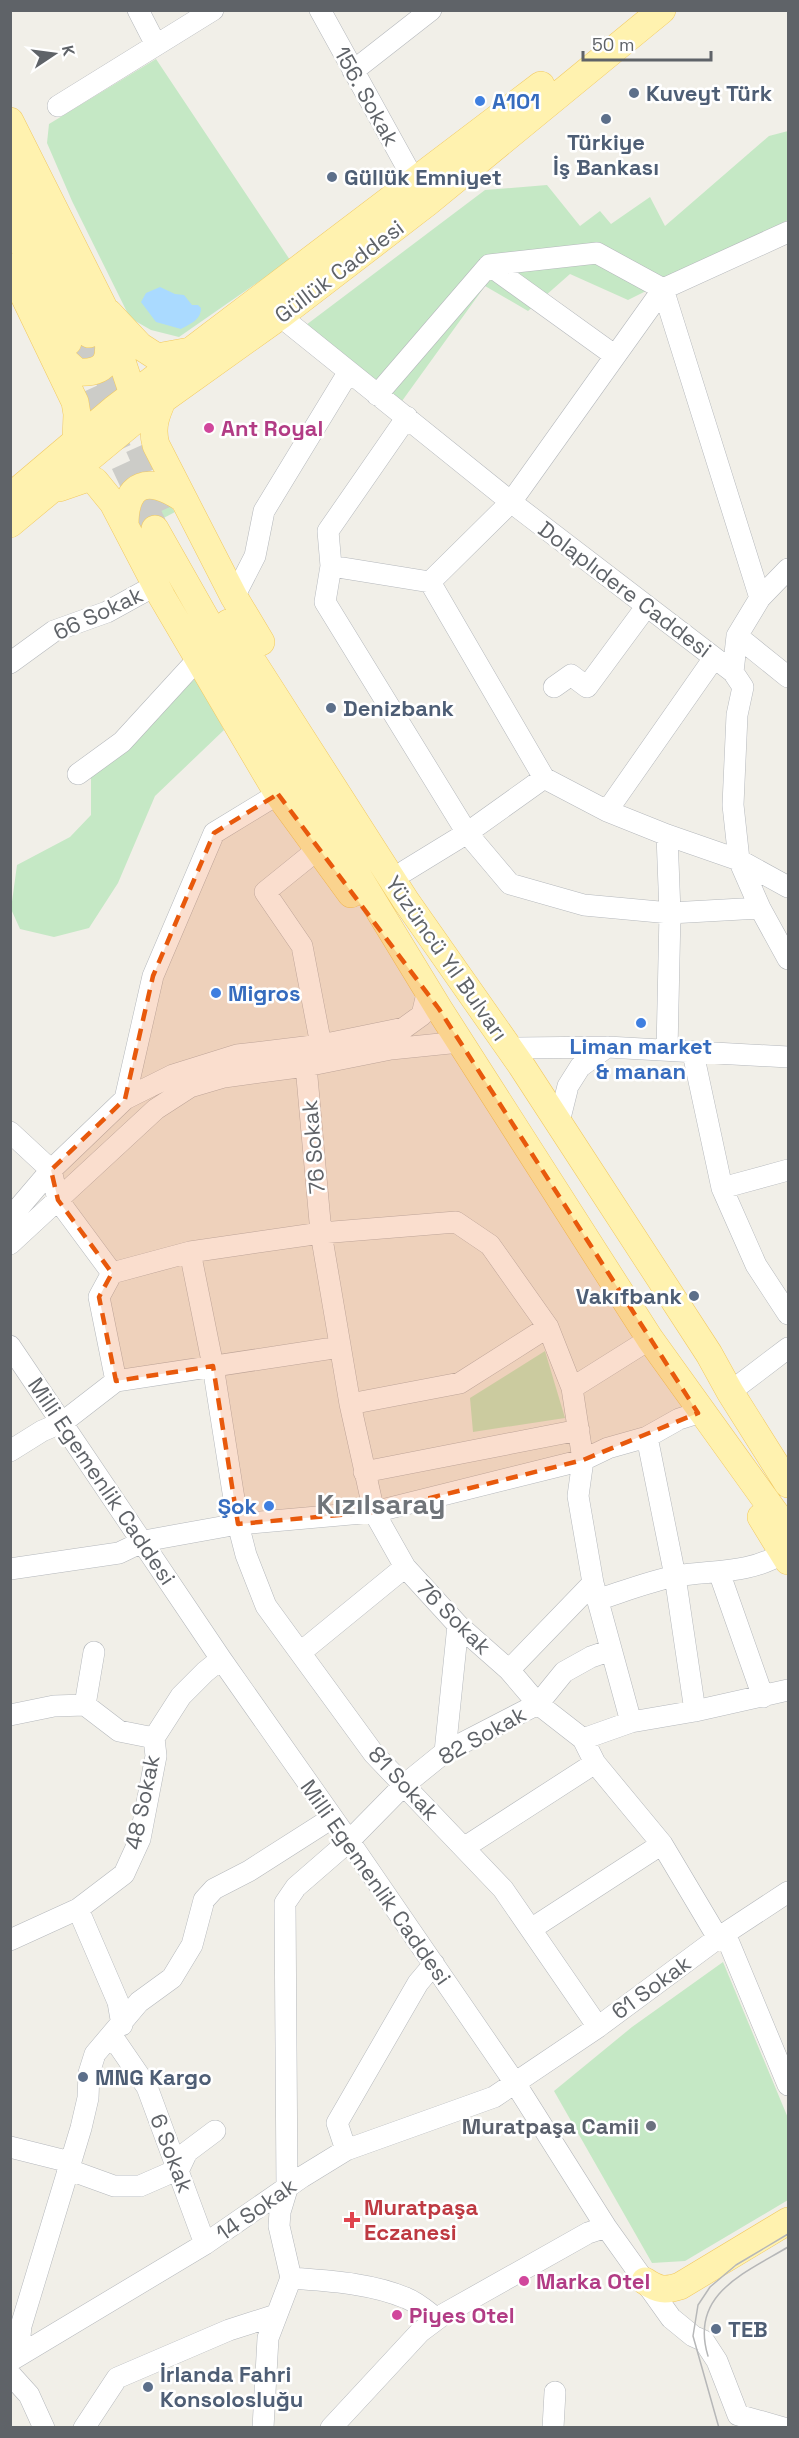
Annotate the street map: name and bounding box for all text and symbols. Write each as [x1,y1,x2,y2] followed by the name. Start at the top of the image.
[24,24,84,84] north arrow
[583,24,710,62] scale bar
[592,33,634,56] text: 50 m
[328,41,406,151] street label: 156. Sokak
[57,43,79,58] text: K
[646,79,773,107] place label: Kuveyt Türk
[627,86,641,100] marker: Kuveyt Türk
[492,87,540,115] place label: A101
[473,94,487,108] marker: A101
[599,112,613,126] marker: Türkiye İş Bankası
[553,128,659,181] place label: Türkiye İş Bankası
[344,163,502,191] place label: Güllük Emniyet
[325,170,339,184] marker: Güllük Emniyet
[269,213,409,329] street label: Güllük Caddesi
[221,414,323,442] place label: Ant Royal
[202,421,216,435] marker: Ant Royal
[533,515,717,663] street label: Dolaplıdere Caddesi
[49,580,147,646] street label: 66 Sokak
[343,694,454,722] place label: Denizbank
[324,701,338,715] marker: Denizbank
[380,870,514,1046] street label: Yüzüncü Yıl Bulvarı
[228,979,301,1007] place label: Migros
[209,986,223,1000] marker: Migros
[634,1016,648,1030] marker: Liman market & manan
[570,1032,712,1085] place label: Liman market & manan
[295,1099,331,1195] street label: 76 Sokak
[576,1282,683,1310] place label: Vakıfbank
[687,1289,701,1303] marker: Vakıfbank
[22,1372,182,1590] street label: Milli Egemenlik Caddesi
[317,1486,445,1522] district label: Kızılsaray
[218,1492,258,1520] place label: Şok
[262,1499,276,1513] marker: Şok
[411,1574,497,1660] street label: 76 Sokak
[433,1699,531,1770] street label: 82 Sokak
[362,1740,446,1826] street label: 81 Sokak
[118,1752,166,1852] street label: 48 Sokak
[294,1774,458,1990] street label: Milli Egemenlik Caddesi
[606,1949,696,2025] street label: 61 Sokak
[95,2063,212,2091] place label: MNG Kargo
[76,2070,90,2084] marker: MNG Kargo
[144,2110,200,2197] street label: 6 Sokak
[462,2112,639,2140] place label: Muratpaşa Camii
[644,2119,658,2133] marker: Muratpaşa Camii
[210,2171,302,2247] street label: 14 Sokak
[364,2193,478,2246] place label: Muratpaşa Eczanesi
[345,2213,359,2227] marker: Muratpaşa Eczanesi
[536,2267,650,2295] place label: Marka Otel
[517,2274,531,2288] marker: Marka Otel
[409,2301,515,2329] place label: Piyes Otel
[390,2308,404,2322] marker: Piyes Otel
[728,2315,768,2343] place label: TEB
[709,2322,723,2336] marker: TEB
[160,2360,303,2413] place label: İrlanda Fahri Konsolosluğu
[141,2380,155,2394] marker: İrlanda Fahri Konsolosluğu

